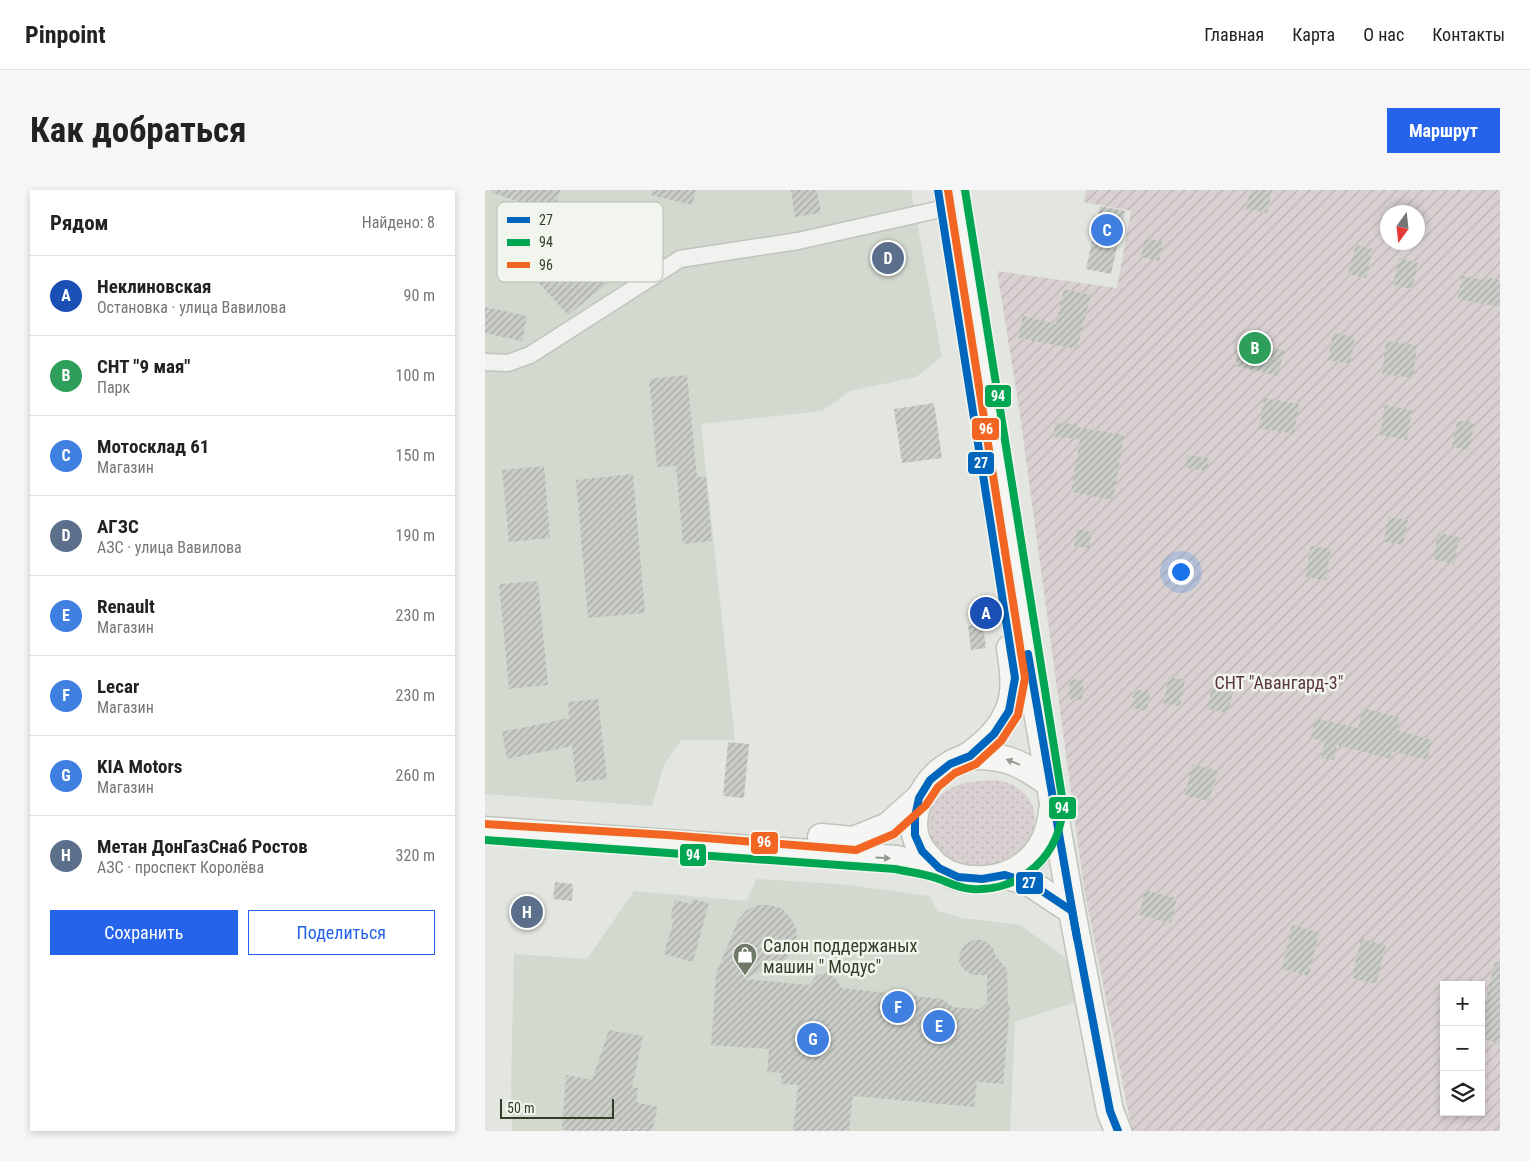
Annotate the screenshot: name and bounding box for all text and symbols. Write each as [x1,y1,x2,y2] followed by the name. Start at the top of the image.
[25,21,106,49] text: Pinpoint
[1204,24,1264,45] text: Главная
[1292,24,1335,45] text: Карта
[1363,24,1404,45] text: О нас
[1432,24,1505,45] text: Контакты
[1387,108,1500,153] button: Маршрут
[30,110,246,151] text: Как добраться
[497,202,663,282] legend
[1380,205,1425,250] north arrow
[50,211,109,235] text: Рядом
[1091,211,1123,249] pin: C
[539,212,553,228] text: 27
[362,213,435,232] text: Найдено: 8
[539,234,553,250] text: 94
[872,239,904,277] pin: D
[539,257,553,273] text: 96
[97,275,211,298] text: Неклиновская
[61,286,71,305] text: A
[403,286,435,305] text: 90 m
[97,298,286,317] text: Остановка · улица Вавилова
[1239,329,1271,367] pin: B
[97,355,190,378] text: СНТ "9 мая"
[62,366,70,385] text: B
[396,366,435,385] text: 100 m
[97,378,130,397] text: Парк
[984,384,1012,408] line badge: 94
[991,388,1005,404] text: 94
[971,417,1000,441] line badge: 96
[979,421,993,437] text: 96
[97,435,209,458] text: Мотосклад 61
[61,446,71,465] text: C
[396,446,435,465] text: 150 m
[967,451,995,475] line badge: 27
[974,455,988,471] text: 27
[97,458,154,477] text: Магазин
[97,515,139,538] text: АГЗС
[61,526,71,545] text: D
[396,526,435,545] text: 190 m
[97,538,242,557] text: АЗС · улица Вавилова
[1168,559,1194,585] your location
[970,594,1002,632] pin: A
[97,595,155,618] text: Renault
[62,606,70,625] text: E
[396,606,435,625] text: 230 m
[97,618,154,637] text: Магазин
[1215,672,1344,693] park label: СНТ "Авангард-3"
[97,675,139,698] text: Lecar
[62,686,70,705] text: F
[396,686,435,705] text: 230 m
[97,698,154,717] text: Магазин
[97,755,182,778] text: KIA Motors
[1006,757,1020,765] one-way arrow
[61,766,71,785] text: G
[396,766,435,785] text: 260 m
[97,778,154,797] text: Магазин
[1048,796,1077,820] line badge: 94
[1055,800,1069,816] text: 94
[750,831,779,855] line badge: 96
[757,834,771,850] text: 96
[97,835,308,858] text: Метан ДонГазСнаб Ростов
[679,843,707,867] line badge: 94
[61,846,71,865] text: H
[396,846,435,865] text: 320 m
[686,847,700,863] text: 94
[875,855,891,863] one-way arrow
[97,858,264,877] text: АЗС · проспект Королёва
[1015,871,1044,895] line badge: 27
[1022,875,1036,891] text: 27
[511,893,543,931] pin: H
[50,910,238,955] button: Сохранить
[248,910,435,955] button: Поделиться
[763,935,918,977] place label: Салон поддержаных машин " Модус"
[732,942,758,976] shop icon: Салон поддержаных машин " Модус"
[1440,981,1485,1116] map controls
[1440,981,1485,1026] button: +
[882,988,914,1026] pin: F
[923,1007,955,1045] pin: E
[797,1020,829,1058] pin: G
[1440,1026,1485,1071] button: −
[1440,1071,1485,1116] button: layers
[500,1096,614,1119] scale bar
[507,1100,535,1116] text: 50 m

